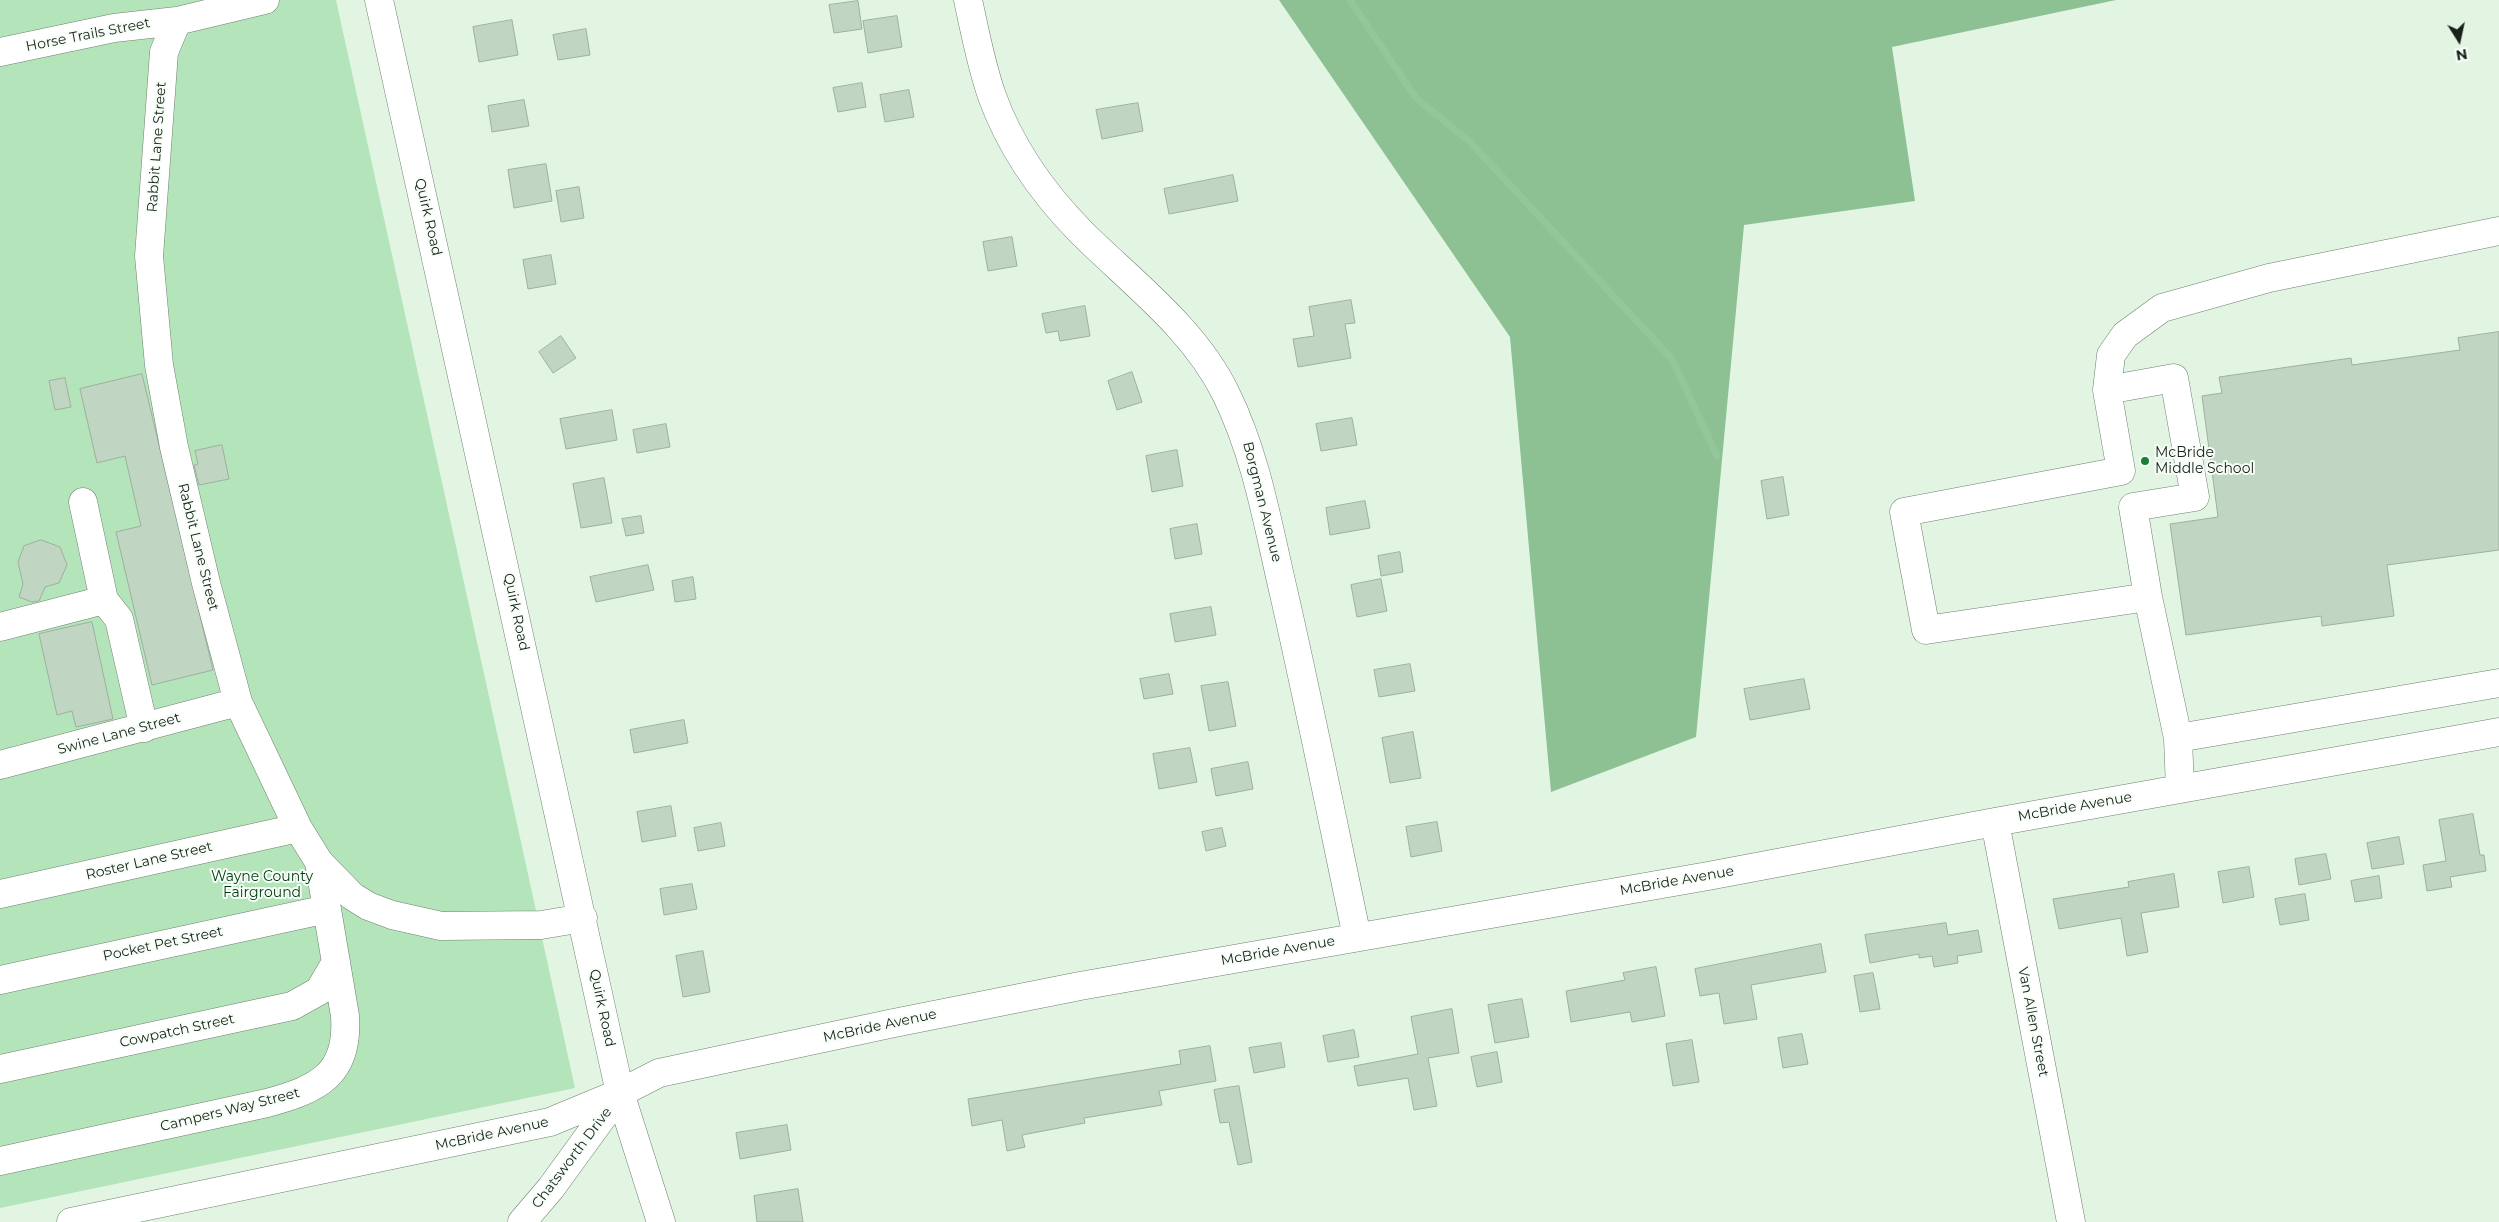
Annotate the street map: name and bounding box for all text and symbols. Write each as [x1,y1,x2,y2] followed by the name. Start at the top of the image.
[24,15,152,55] street label: Horse Trails Street
[2434,15,2484,65] north arrow
[2454,45,2469,65] text: N
[144,81,170,213] street label: Rabbit Lane Street
[411,177,445,257] street label: Quirk Road
[1239,440,1285,564] street label: Borgman Avenue
[2155,445,2254,478] place label: McBride Middle School
[2139,455,2151,467] marker: McBride Middle School
[174,482,222,612] street label: Rabbit Lane Street
[500,572,532,652] street label: Quirk Road
[56,710,182,758] street label: Swine Lane Street
[2017,789,2133,825] street label: McBride Avenue
[84,838,214,884] street label: Roster Lane Street
[1619,863,1735,899] street label: McBride Avenue
[211,869,313,902] park label: Wayne County Fairground
[101,923,225,965] street label: Pocket Pet Street
[1220,933,1336,969] street label: McBride Avenue
[2014,965,2052,1079] street label: Van Allen Street
[586,968,618,1048] street label: Quirk Road
[822,1006,938,1046] street label: McBride Avenue
[118,1011,236,1051] street label: Cowpatch Street
[158,1085,302,1135] street label: Campers Way Street
[529,1104,615,1212] street label: Chatsworth Drive
[434,1114,550,1154] street label: McBride Avenue

